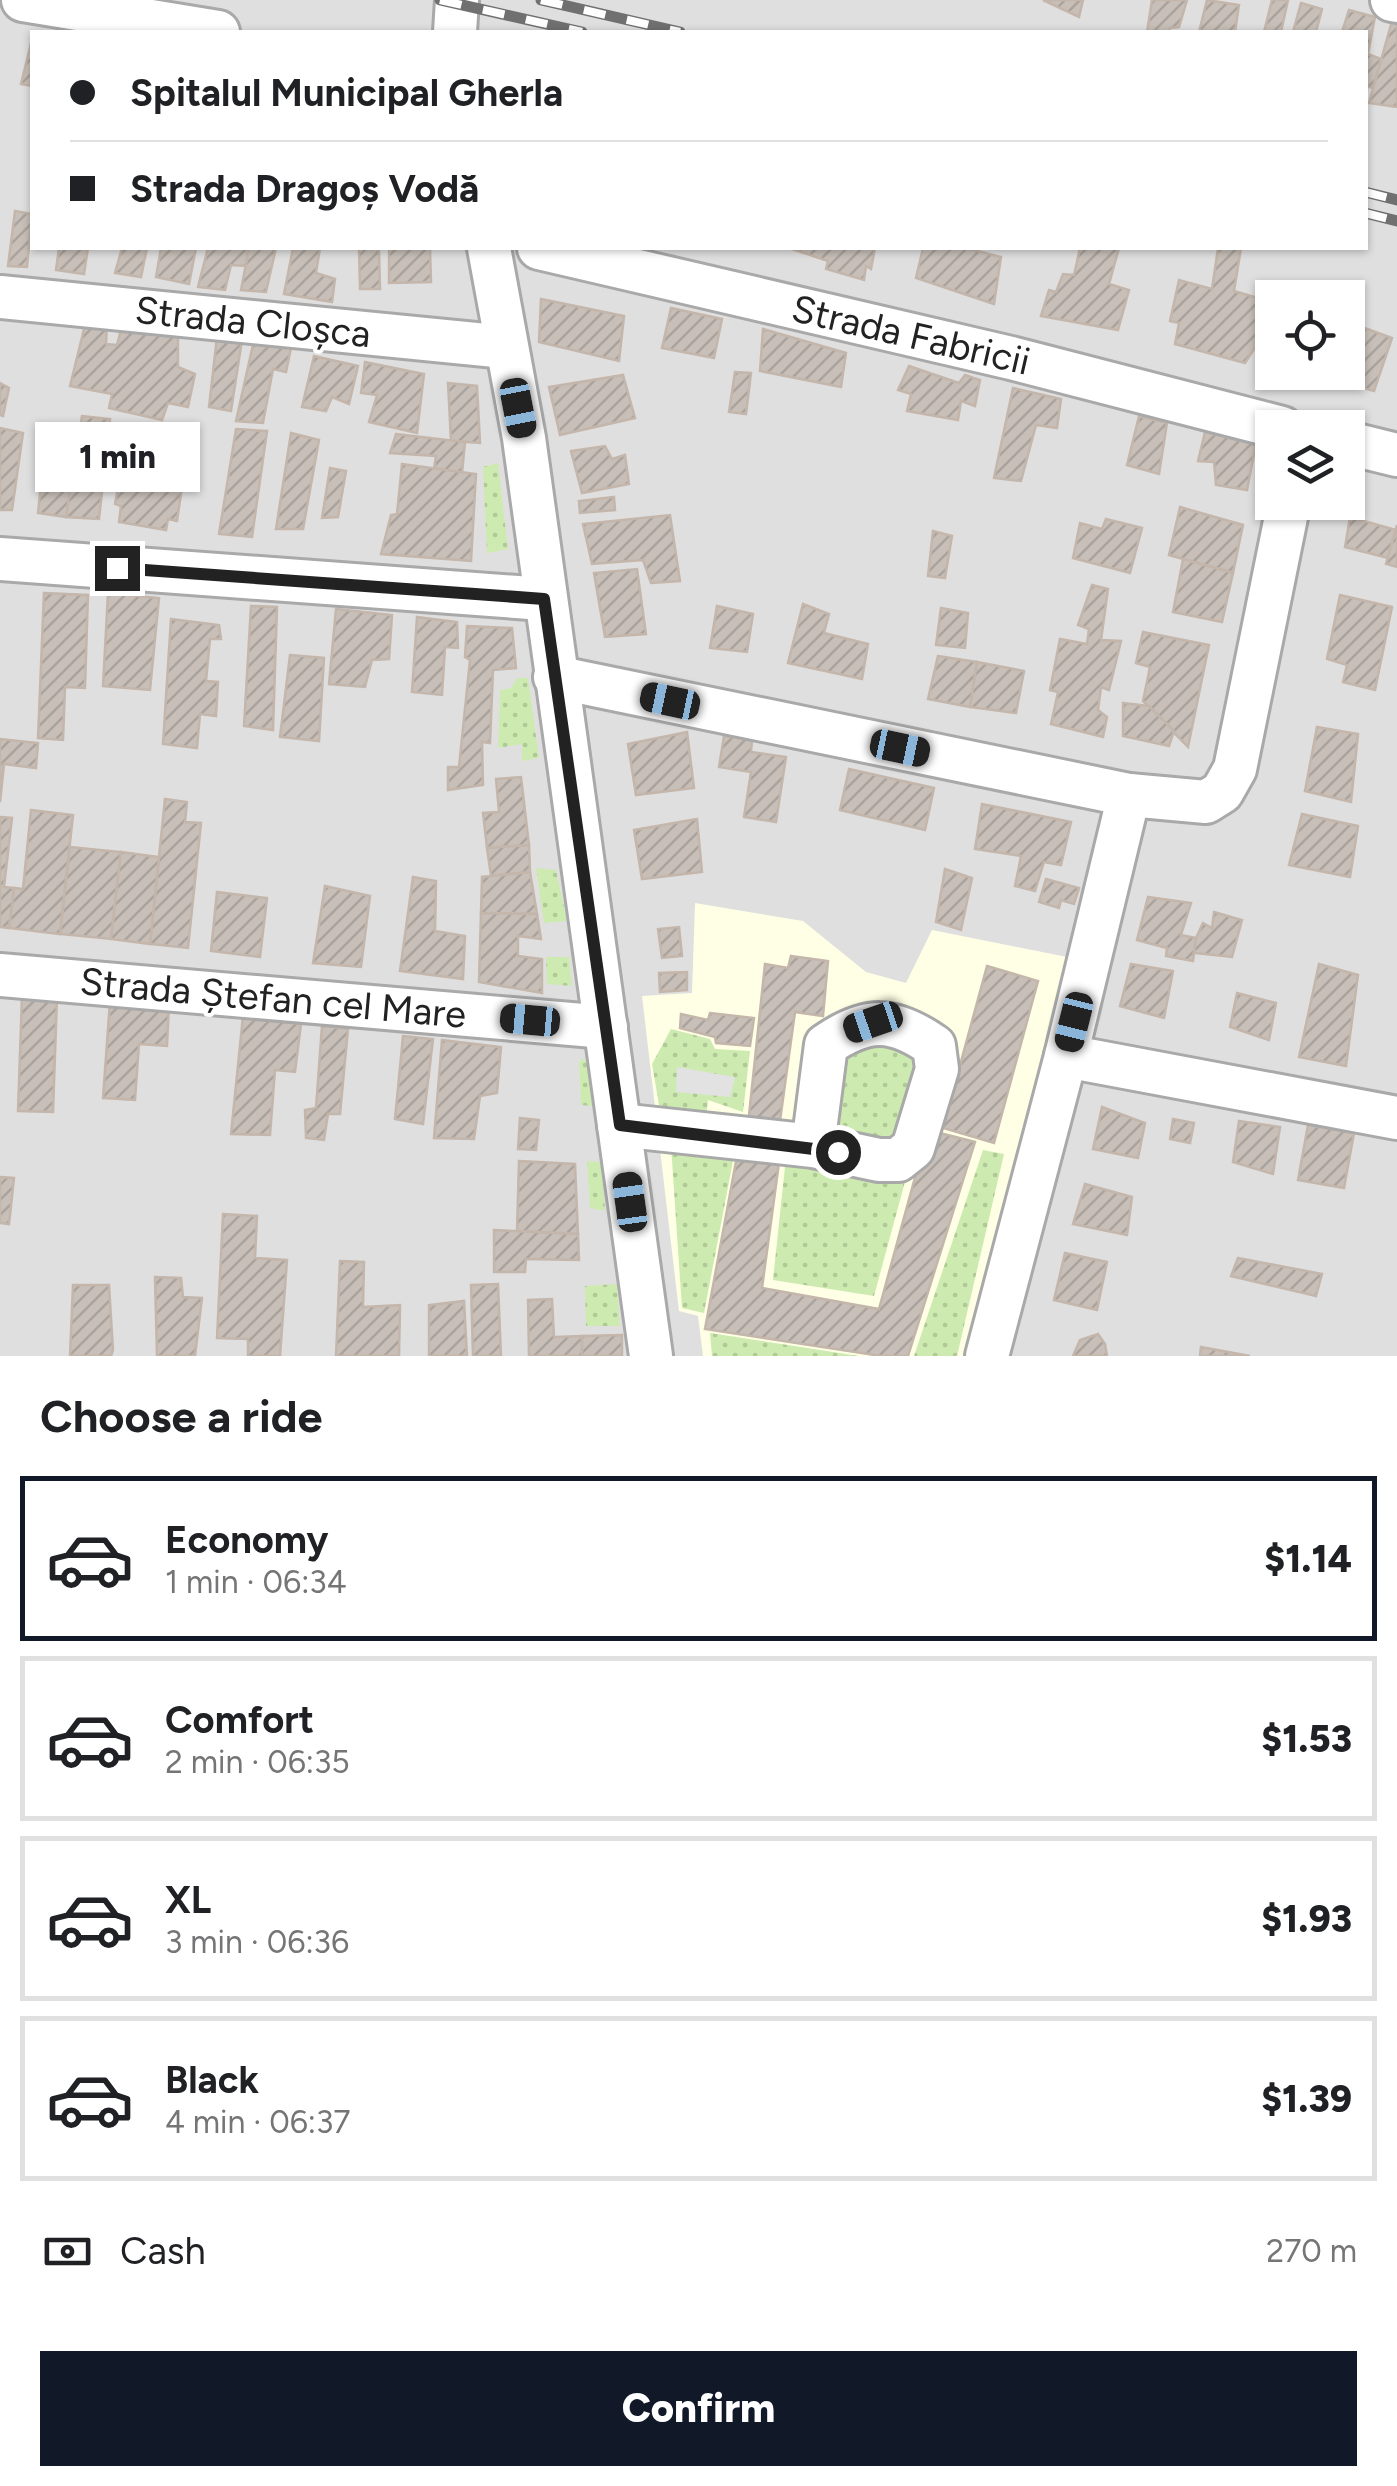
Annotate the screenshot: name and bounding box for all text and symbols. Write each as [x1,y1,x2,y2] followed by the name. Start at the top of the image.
[130,70,563,116] text: Spitalul Municipal Gherla
[130,166,479,212] text: Strada Dragoș Vodă
[1255,280,1365,520] map controls
[1255,280,1365,390] button: locate
[788,285,1034,385] street label: Strada Fabricii
[133,287,373,357] street label: Strada Cloșca
[498,376,538,440] car
[1255,410,1365,520] button: layers
[34,423,200,493] callout: 1 min
[79,438,156,476] text: 1 min
[95,546,140,591] route end
[638,680,702,722] car
[868,727,932,769] car
[78,958,468,1038] street label: Strada Ștefan cel Mare
[1052,989,1096,1055] car
[840,998,906,1046] car
[499,1002,561,1038] car
[816,1130,861,1175] route start
[611,1170,649,1234] car
[40,1389,322,1443] text: Choose a ride
[45,1514,135,1604] icon: car
[165,1517,328,1563] text: Economy
[1264,1536,1352,1582] text: $1.14
[165,1563,347,1601] text: 1 min · 06:34
[45,1694,135,1784] icon: car
[165,1697,314,1743] text: Comfort
[1261,1716,1352,1762] text: $1.53
[165,1743,350,1781] text: 2 min · 06:35
[45,1874,135,1964] icon: car
[165,1877,211,1923] text: XL
[1261,1896,1352,1942] text: $1.93
[165,1923,349,1961] text: 3 min · 06:36
[45,2054,135,2144] icon: car
[165,2057,259,2103] text: Black
[1261,2076,1352,2122] text: $1.39
[165,2103,351,2141] text: 4 min · 06:37
[40,2224,95,2279] icon: cash
[120,2228,206,2274] text: Cash
[1266,2232,1357,2270] text: 270 m
[40,2351,1357,2466] button: Confirm

